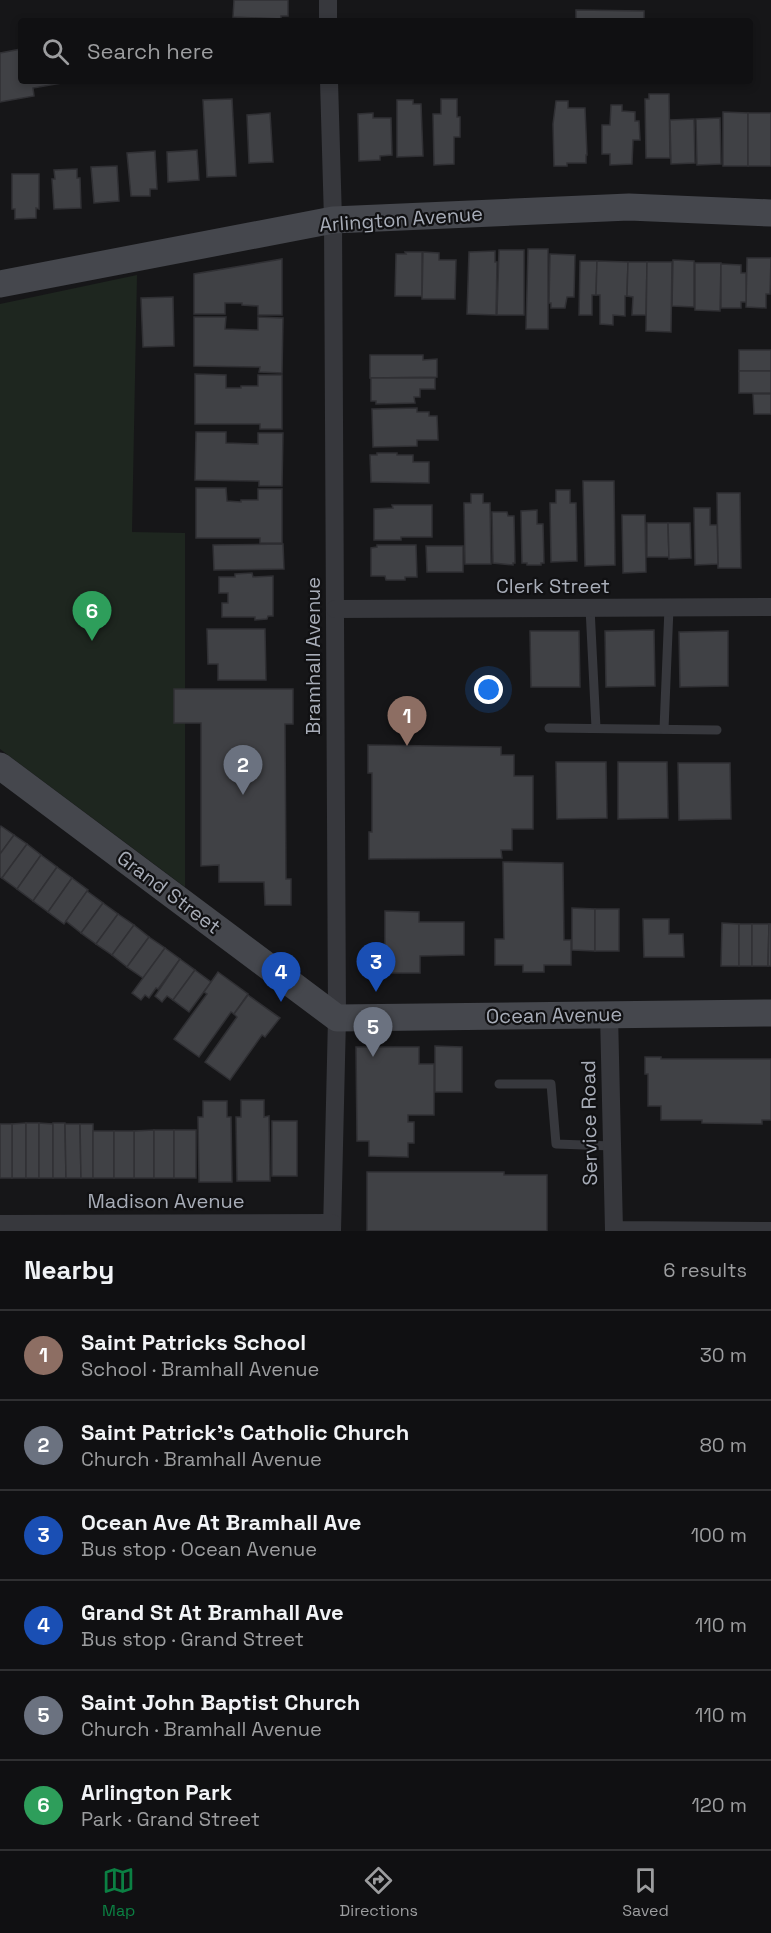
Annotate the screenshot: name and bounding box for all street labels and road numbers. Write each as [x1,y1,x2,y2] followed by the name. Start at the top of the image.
[318,200,484,238] street label: Arlington Avenue
[496,573,610,599] street label: Clerk Street
[300,577,326,735] street label: Bramhall Avenue
[112,845,226,939] street label: Grand Street
[486,1001,622,1029] street label: Ocean Avenue
[575,1060,603,1186] street label: Service Road
[88,1188,244,1214] street label: Madison Avenue

